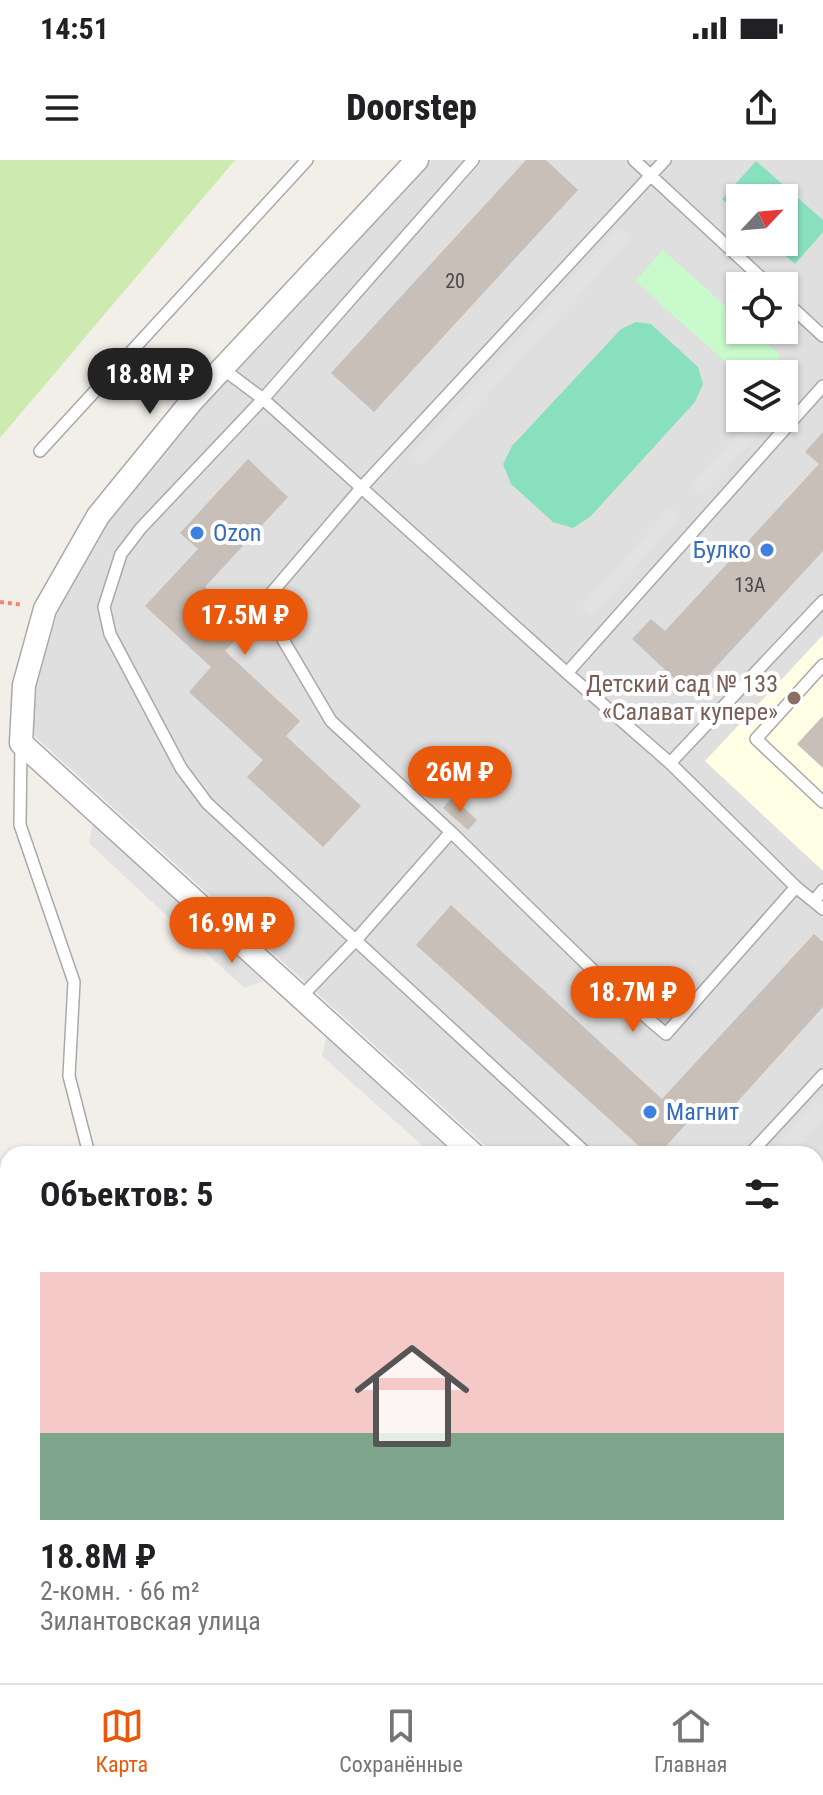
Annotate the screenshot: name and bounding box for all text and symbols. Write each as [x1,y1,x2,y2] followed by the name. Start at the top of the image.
[40,11,109,46] text: 14:51
[40,86,84,130] icon: menu
[739,86,783,130] icon: share
[346,87,477,129] text: Doorstep
[726,184,798,256] north arrow
[726,184,798,432] map controls
[445,269,465,293] house number: 20
[726,272,798,344] button: locate
[76,348,224,416] pin: 18.8M ₽
[106,359,194,389] text: 18.8M ₽
[726,360,798,432] button: layers
[213,519,261,547] place label: Ozon
[188,524,206,542] marker: Ozon
[693,536,751,564] place label: Булко
[758,541,776,559] marker: Булко
[734,573,766,597] house number: 13А
[171,589,319,657] pin: 17.5M ₽
[201,600,289,630] text: 17.5M ₽
[586,670,778,726] place label: Детский сад № 133 «Салават купере»
[785,689,803,707] marker: Детский сад № 133 «Салават купере»
[404,746,516,814] pin: 26M ₽
[426,757,494,787] text: 26M ₽
[158,897,306,965] pin: 16.9M ₽
[188,908,276,938] text: 16.9M ₽
[559,966,707,1034] pin: 18.7M ₽
[589,977,677,1007] text: 18.7M ₽
[666,1098,739,1126] place label: Магнит
[641,1103,659,1121] marker: Магнит
[740,1172,784,1216] icon: filters
[40,1174,214,1214] text: Объектов: 5
[340,1324,484,1468] icon: home
[40,1536,156,1576] text: 18.8M ₽
[40,1576,200,1606] text: 2-комн. · 66 m²
[40,1606,261,1636] text: Зилантовская улица
[96,1704,148,1777] tab: Карта
[339,1704,463,1777] tab: Сохранённые
[654,1704,727,1777] tab: Главная

